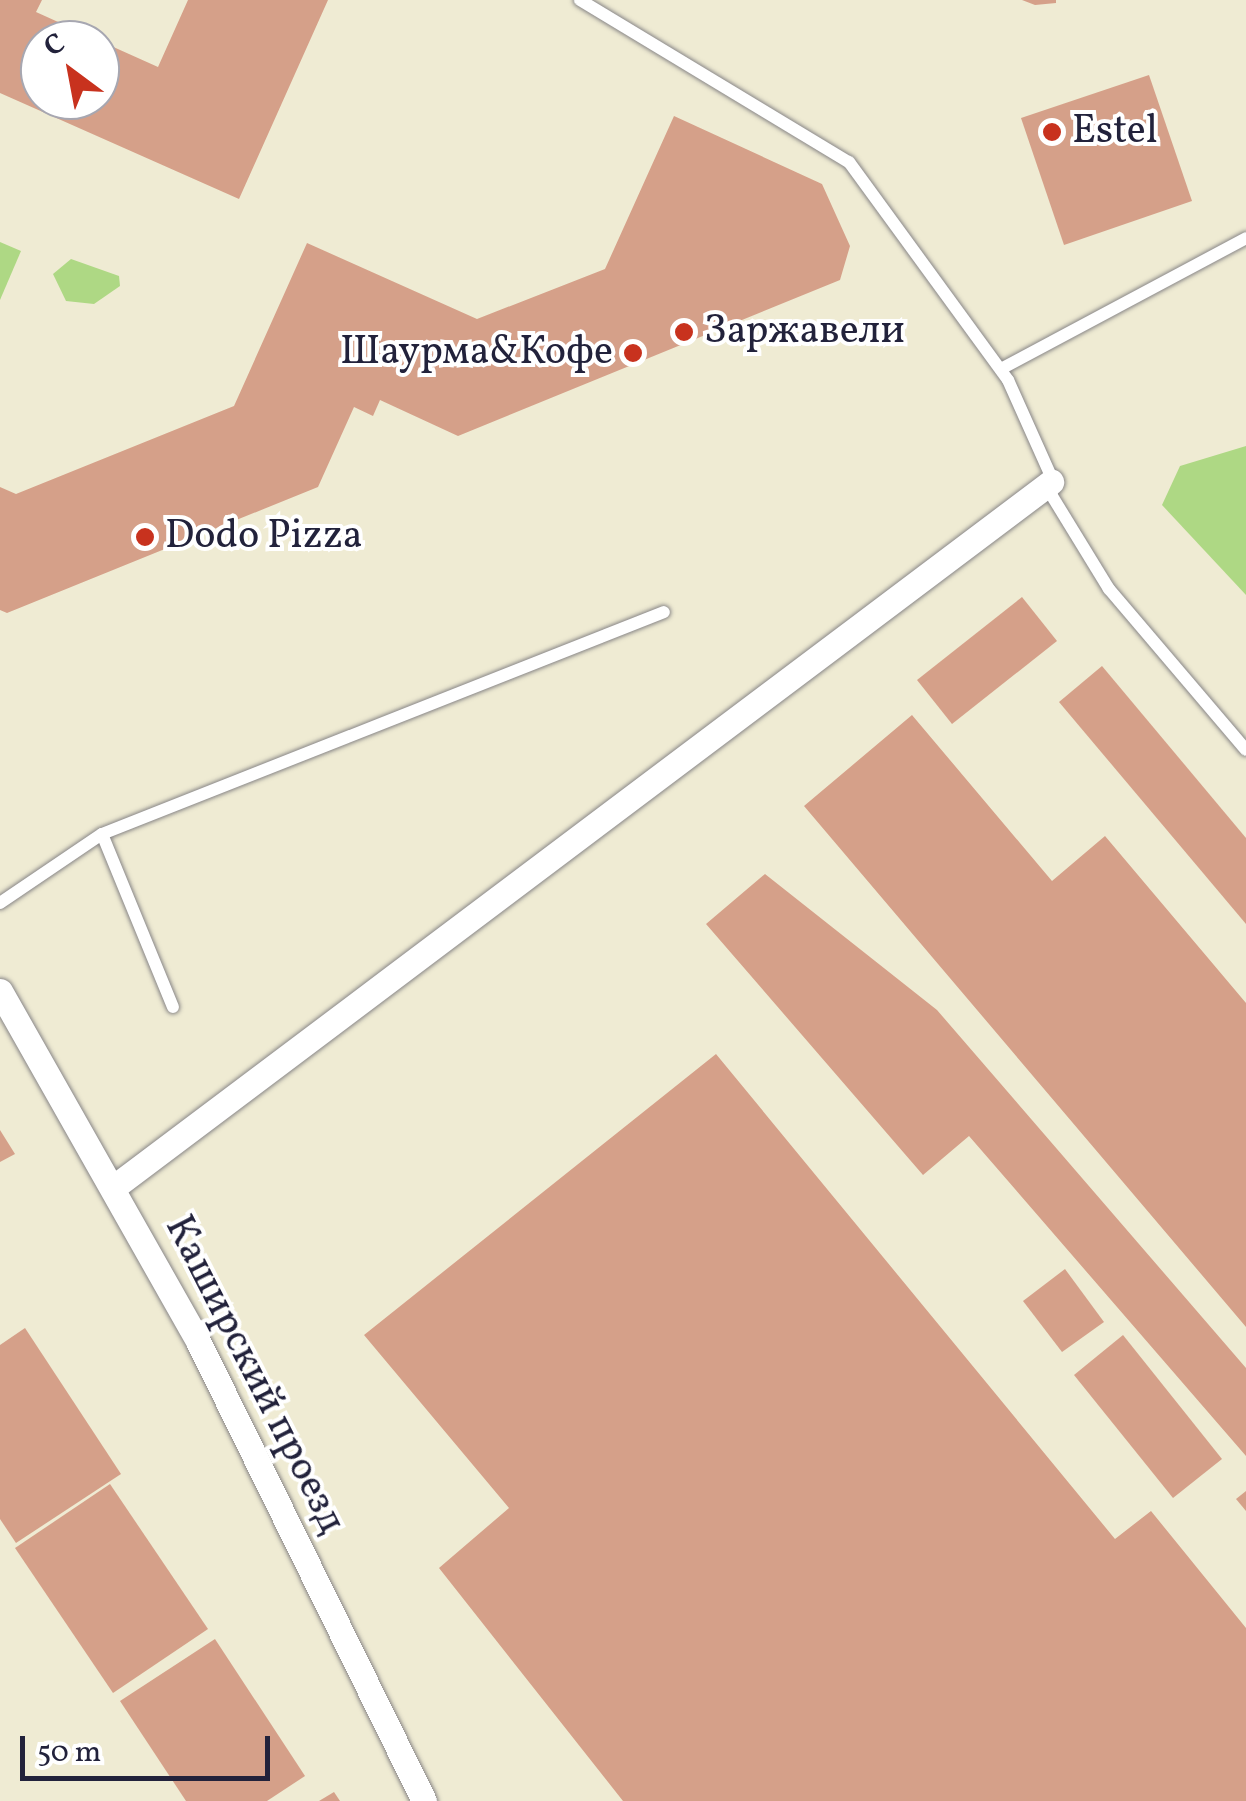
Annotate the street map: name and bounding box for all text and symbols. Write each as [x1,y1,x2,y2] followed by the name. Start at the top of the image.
[20,20,120,120] north arrow
[37,25,73,67] text: С
[1072,108,1158,156] place label: Estel
[1041,121,1063,143] marker: Estel
[704,308,905,356] place label: Заржавели
[673,321,695,343] marker: Заржавели
[340,329,613,377] place label: Шаурма&Кофе
[622,342,644,364] marker: Шаурма&Кофе
[165,513,363,561] place label: Dodo Pizza
[134,526,156,548] marker: Dodo Pizza
[153,1208,355,1542] street label: Каширский проезд
[25,1716,275,1778] scale bar
[37,1732,101,1774] text: 50 m

